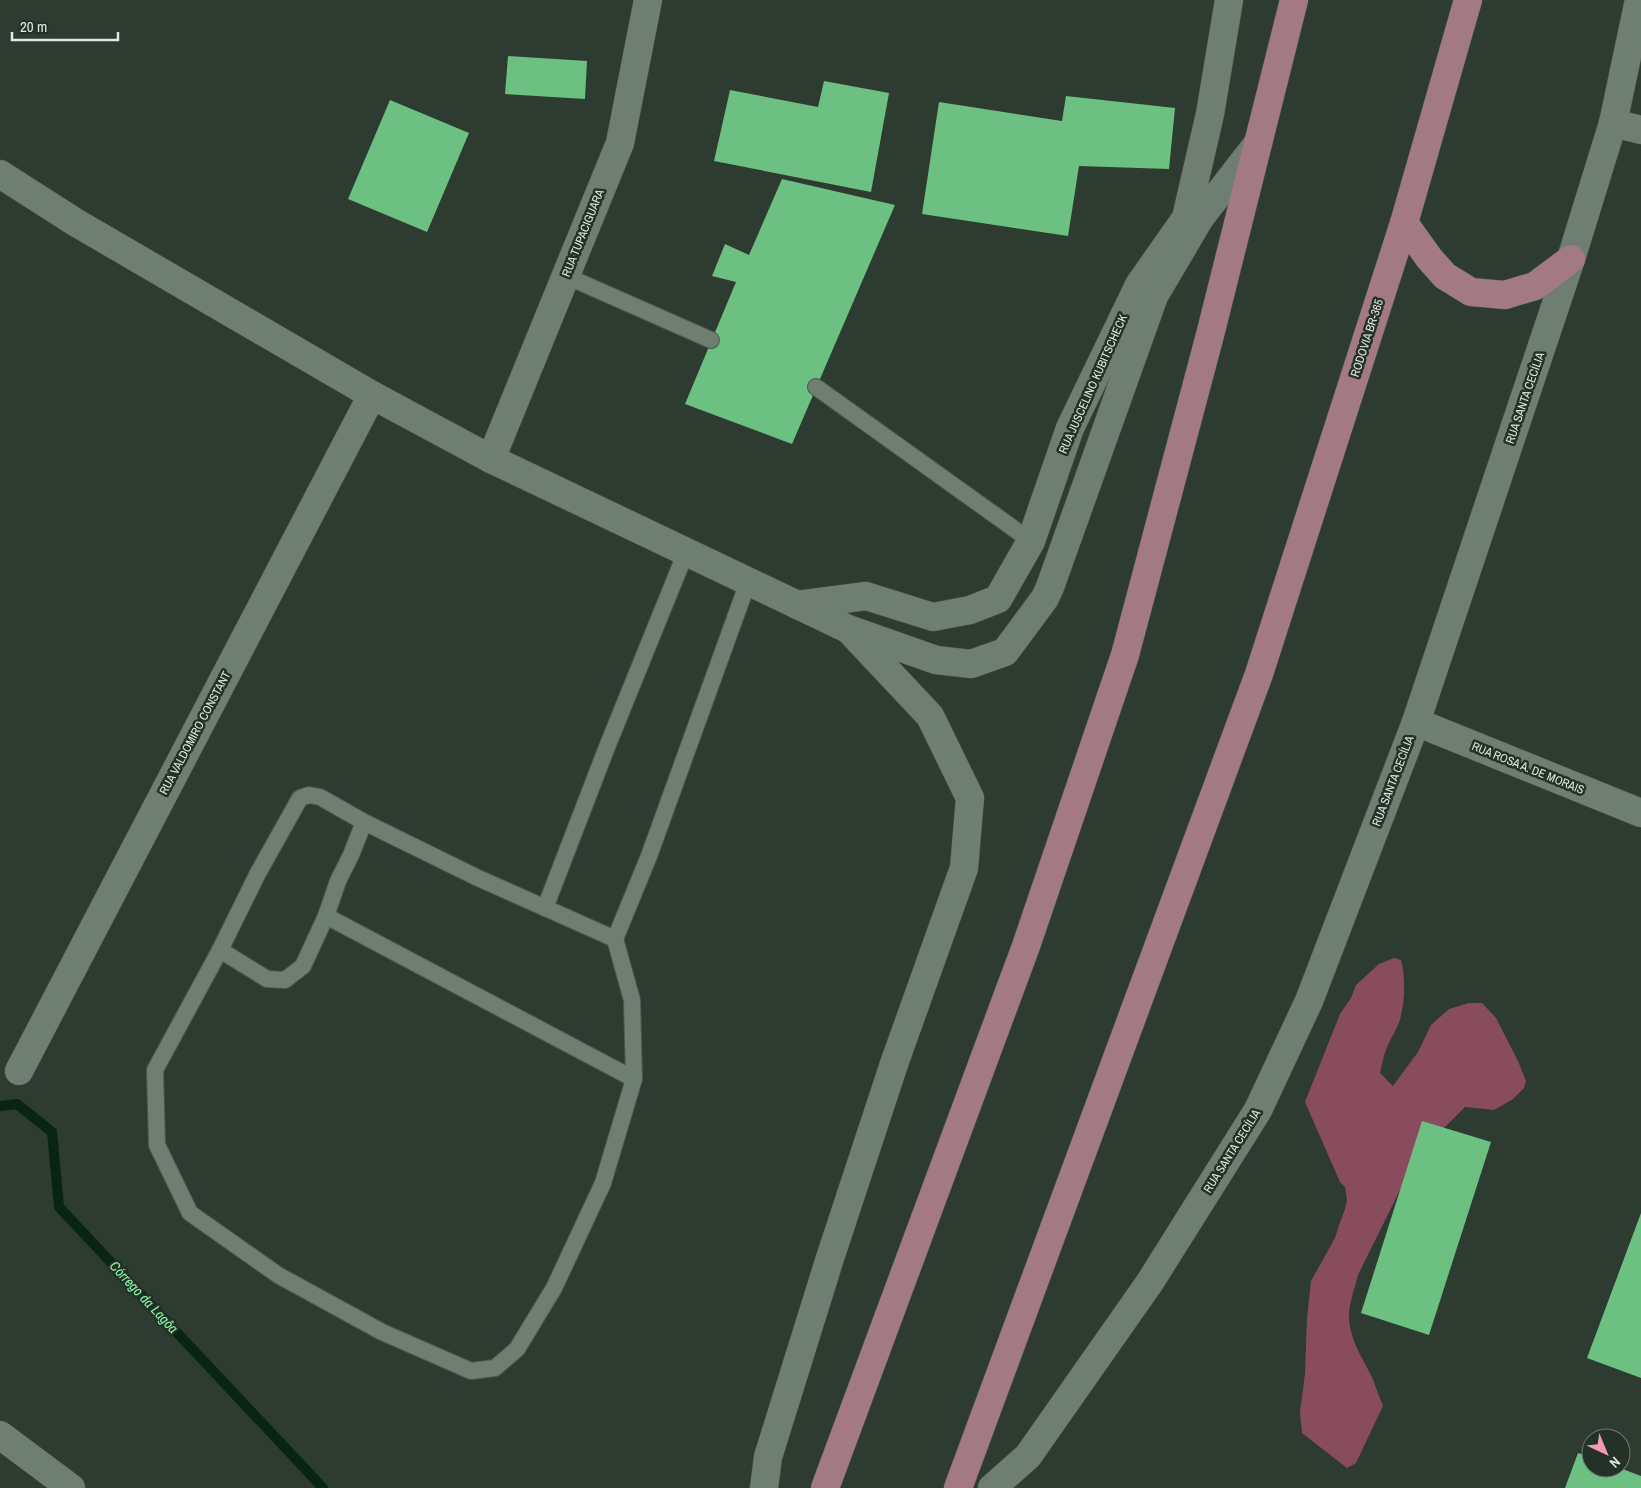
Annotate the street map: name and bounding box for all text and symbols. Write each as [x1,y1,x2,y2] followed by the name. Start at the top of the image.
[12,10,119,42] scale bar
[20,16,47,37] text: 20 m
[558,186,608,279] street label: RUA TUPACIGUARA
[1347,297,1387,379] street label: RODOVIA BR-365
[1055,311,1131,456] street label: RUA JUSCELINO KUBITSCHECK
[1502,350,1548,446] street label: RUA SANTA CECÍLIA
[156,669,234,797] street label: RUA VALDOMIRO CONSTANT
[1368,733,1418,828] street label: RUA SANTA CECÍLIA
[1469,738,1587,798] street label: RUA ROSA A. DE MORAIS
[1200,1106,1264,1196] street label: RUA SANTA CECÍLIA
[106,1257,182,1337] water label: Córrego da Lagôa
[1581,1428,1631,1478] north arrow
[1606,1453,1624,1472] text: N

